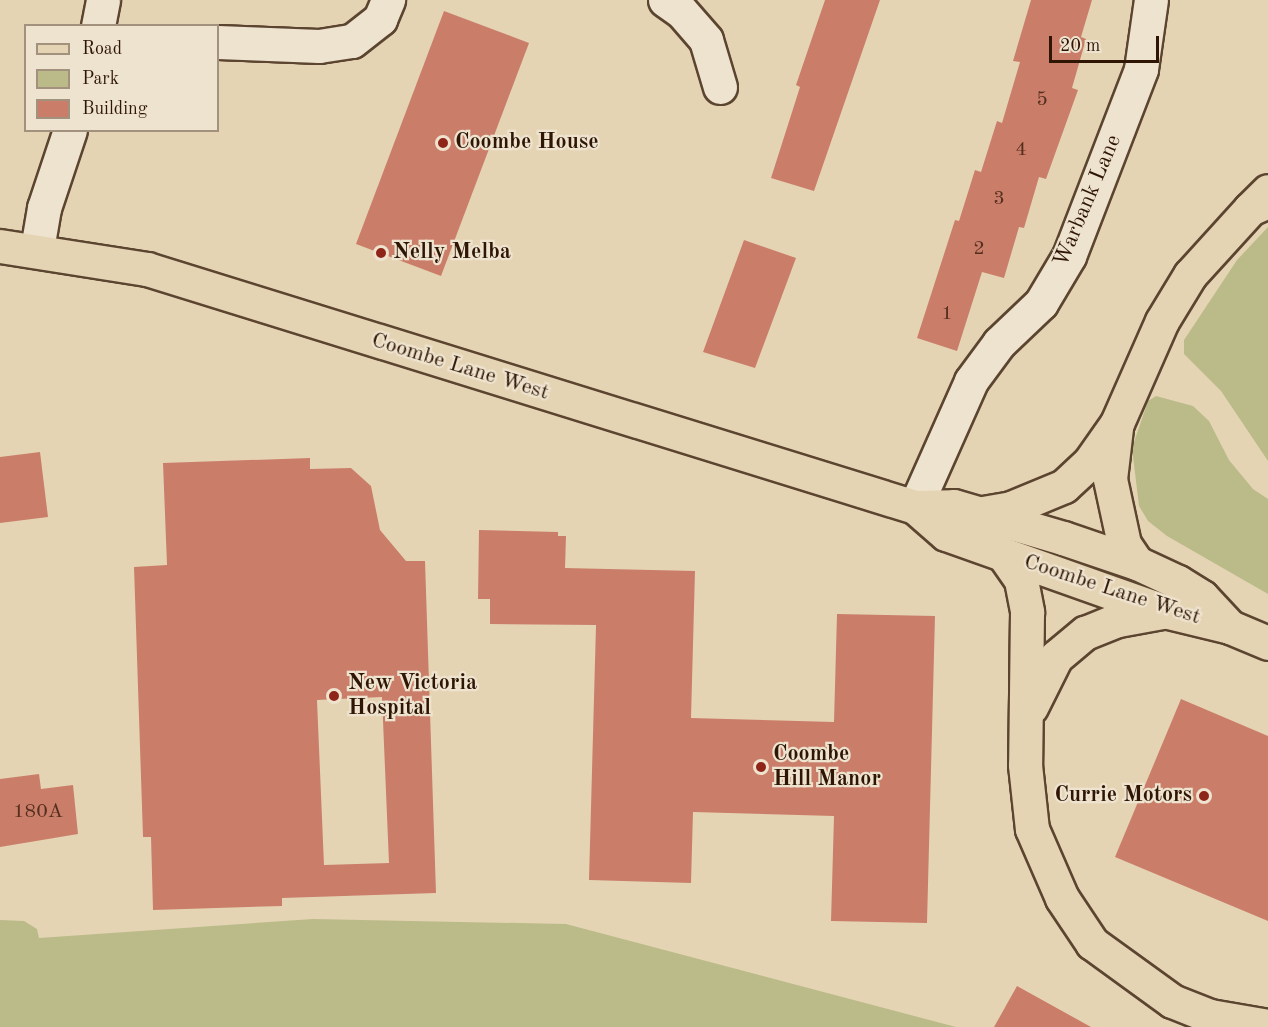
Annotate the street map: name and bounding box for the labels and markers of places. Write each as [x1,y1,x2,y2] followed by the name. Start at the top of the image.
[455,130,599,156] place label: Coombe House
[436,136,450,150] marker: Coombe House
[393,240,511,266] place label: Nelly Melba
[374,246,388,260] marker: Nelly Melba
[348,670,477,722] place label: New Victoria Hospital
[325,687,343,705] marker: New Victoria Hospital
[773,741,881,792] place label: Coombe Hill Manor
[754,760,768,774] marker: Coombe Hill Manor
[1054,783,1192,809] place label: Currie Motors
[1197,789,1211,803] marker: Currie Motors

